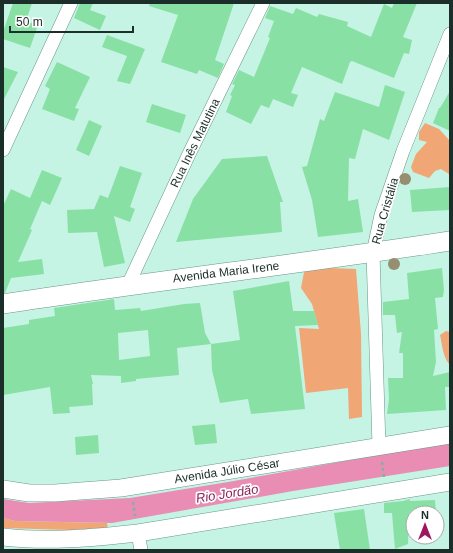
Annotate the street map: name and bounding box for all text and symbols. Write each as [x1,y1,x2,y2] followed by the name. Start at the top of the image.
[10,8,133,34] scale bar
[16,15,43,29] text: 50 m
[167,96,223,190] street label: Rua Inês Matutina
[369,176,401,246] street label: Rua Cristália
[172,258,280,285] street label: Avenida Maria Irene
[173,456,281,486] street label: Avenida Júlio César
[195,481,259,506] water label: Rio Jordão
[405,505,445,545] north arrow
[421,509,429,521] text: N

